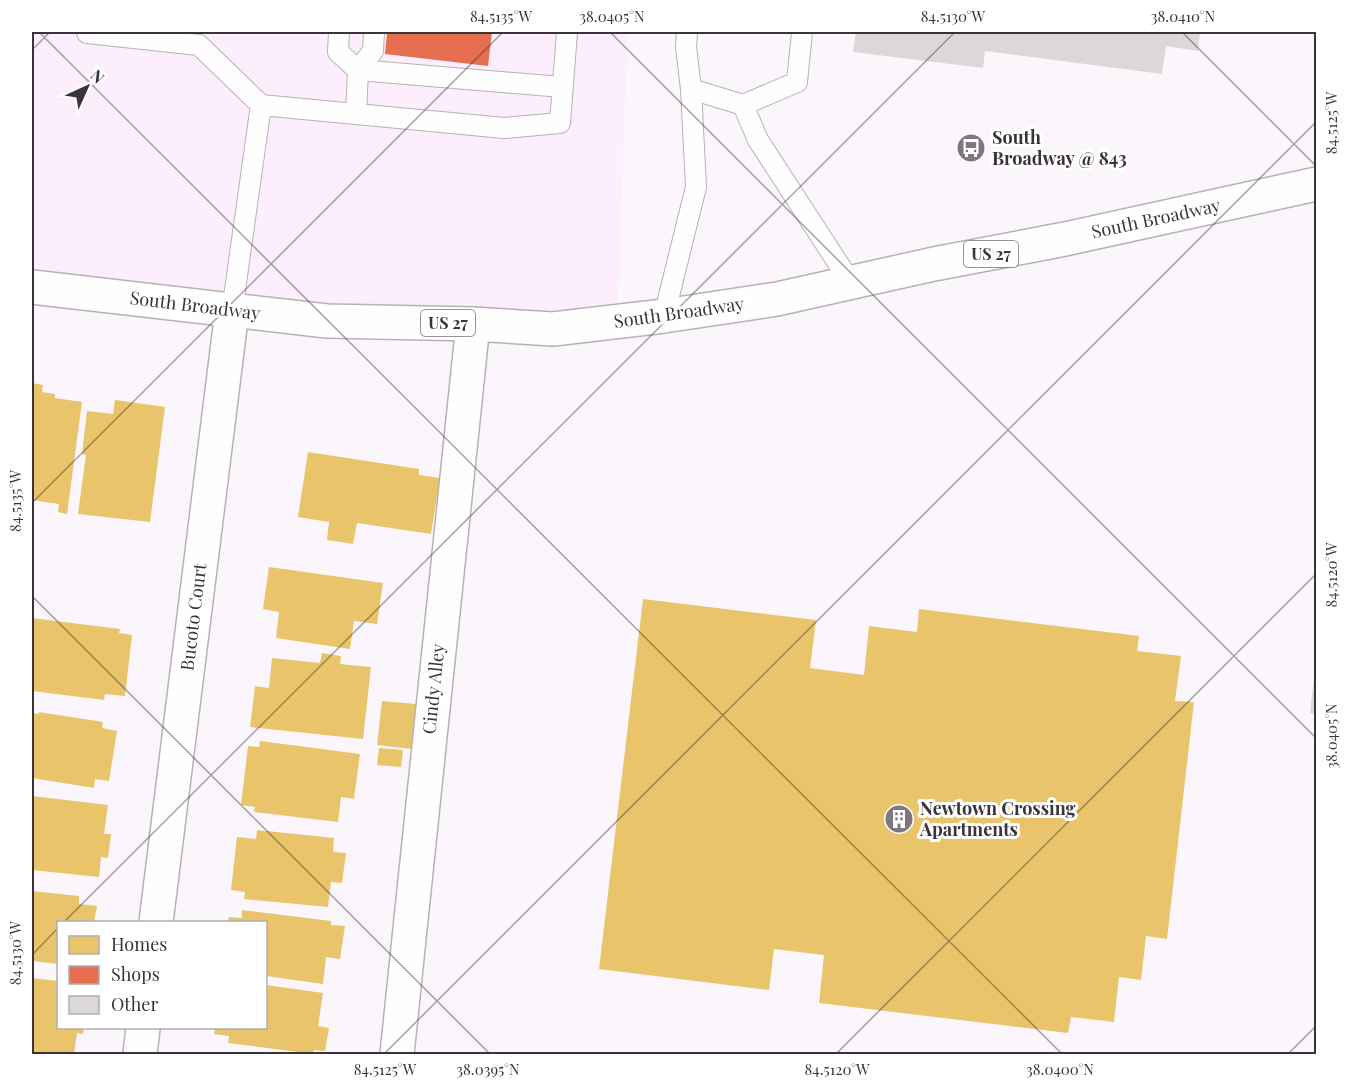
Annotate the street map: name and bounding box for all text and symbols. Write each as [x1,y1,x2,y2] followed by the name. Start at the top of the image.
[470,6,532,26] text: 84.5135°W
[579,6,645,26] text: 38.0405°N
[921,6,986,26] text: 84.5130°W
[1151,6,1216,26] text: 38.0410°N
[57,57,117,117] north arrow
[86,65,110,88] text: N
[1321,91,1341,154] text: 84.5125°W
[992,125,1127,170] place label: South Broadway @ 843
[955,132,987,164] bus stop icon: South Broadway @ 843
[1089,193,1222,243] street label: South Broadway
[964,241,1018,267] road number: US 27
[129,285,262,325] street label: South Broadway
[612,291,746,333] street label: South Broadway
[421,310,475,336] road number: US 27
[5,470,25,532] text: 84.5135°W
[1321,542,1341,608] text: 84.5120°W
[175,561,212,672] street label: Bucoto Court
[416,642,450,735] street label: Cindy Alley
[1321,703,1341,769] text: 38.0405°N
[919,796,1076,841] place label: Newtown Crossing Apartments
[883,803,915,835] building icon: Newtown Crossing Apartments
[5,920,25,985] text: 84.5130°W
[57,921,267,1029] legend
[111,932,167,956] text: Homes
[111,962,160,986] text: Shops
[111,992,158,1016] text: Other
[354,1059,417,1079] text: 84.5125°W
[456,1059,520,1079] text: 38.0395°N
[804,1059,870,1079] text: 84.5120°W
[1026,1059,1094,1079] text: 38.0400°N

